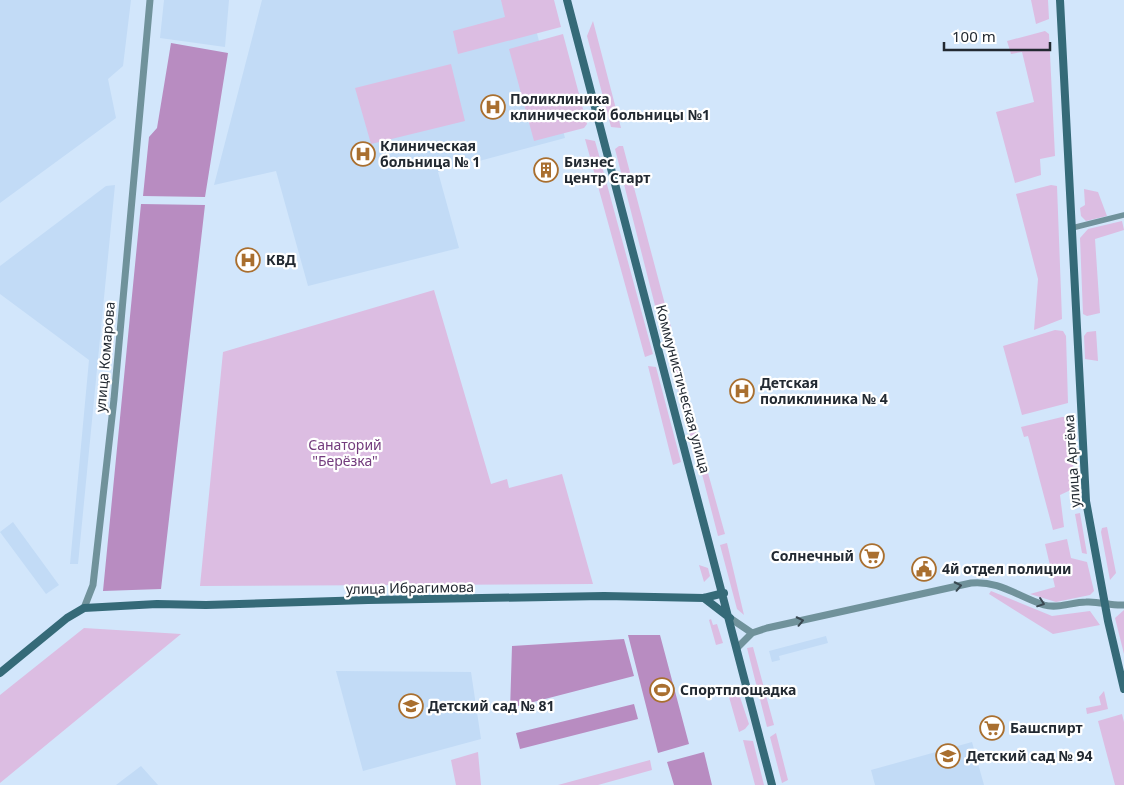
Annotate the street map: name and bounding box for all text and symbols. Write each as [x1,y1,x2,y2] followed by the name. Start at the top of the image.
[944,20,1050,52] scale bar
[952,26,996,46] text: 100 m
[510,89,710,124] place label: Поликлиника клинической больницы №1
[480,94,506,120] hospital icon: Поликлиника клинической больницы №1
[380,136,480,171] place label: Клиническая больница № 1
[350,141,376,167] hospital icon: Клиническая больница № 1
[564,152,650,187] place label: Бизнес центр Старт
[533,157,559,183] building icon: Бизнес центр Старт
[235,247,261,273] hospital icon: КВД
[266,250,296,269] place label: КВД
[90,301,119,413] street label: улица Комарова
[652,302,715,475] street label: Коммунистическая улица
[760,373,888,408] place label: Детская поликлиника № 4
[729,378,755,404] hospital icon: Детская поликлиника № 4
[1059,414,1084,508] street label: улица Артёма
[308,435,382,470] park label: Санаторий "Берёзка"
[859,543,885,569] supermarket icon: Солнечный
[771,546,854,565] place label: Солнечный
[911,556,937,582] public building icon: 4й отдел полиции
[942,559,1072,578] place label: 4й отдел полиции
[346,577,474,598] street label: улица Ибрагимова
[954,581,963,592] one-way arrow
[1036,597,1044,607] one-way arrow
[795,616,804,627] one-way arrow
[649,677,675,703] sports icon: Спортплощадка
[680,680,796,699] place label: Спортплощадка
[398,693,424,719] school or university icon: Детский сад № 81
[428,696,555,715] place label: Детский сад № 81
[979,715,1005,741] supermarket icon: Башспирт
[1010,718,1082,737] place label: Башспирт
[935,743,961,769] school or university icon: Детский сад № 94
[966,746,1093,765] place label: Детский сад № 94

